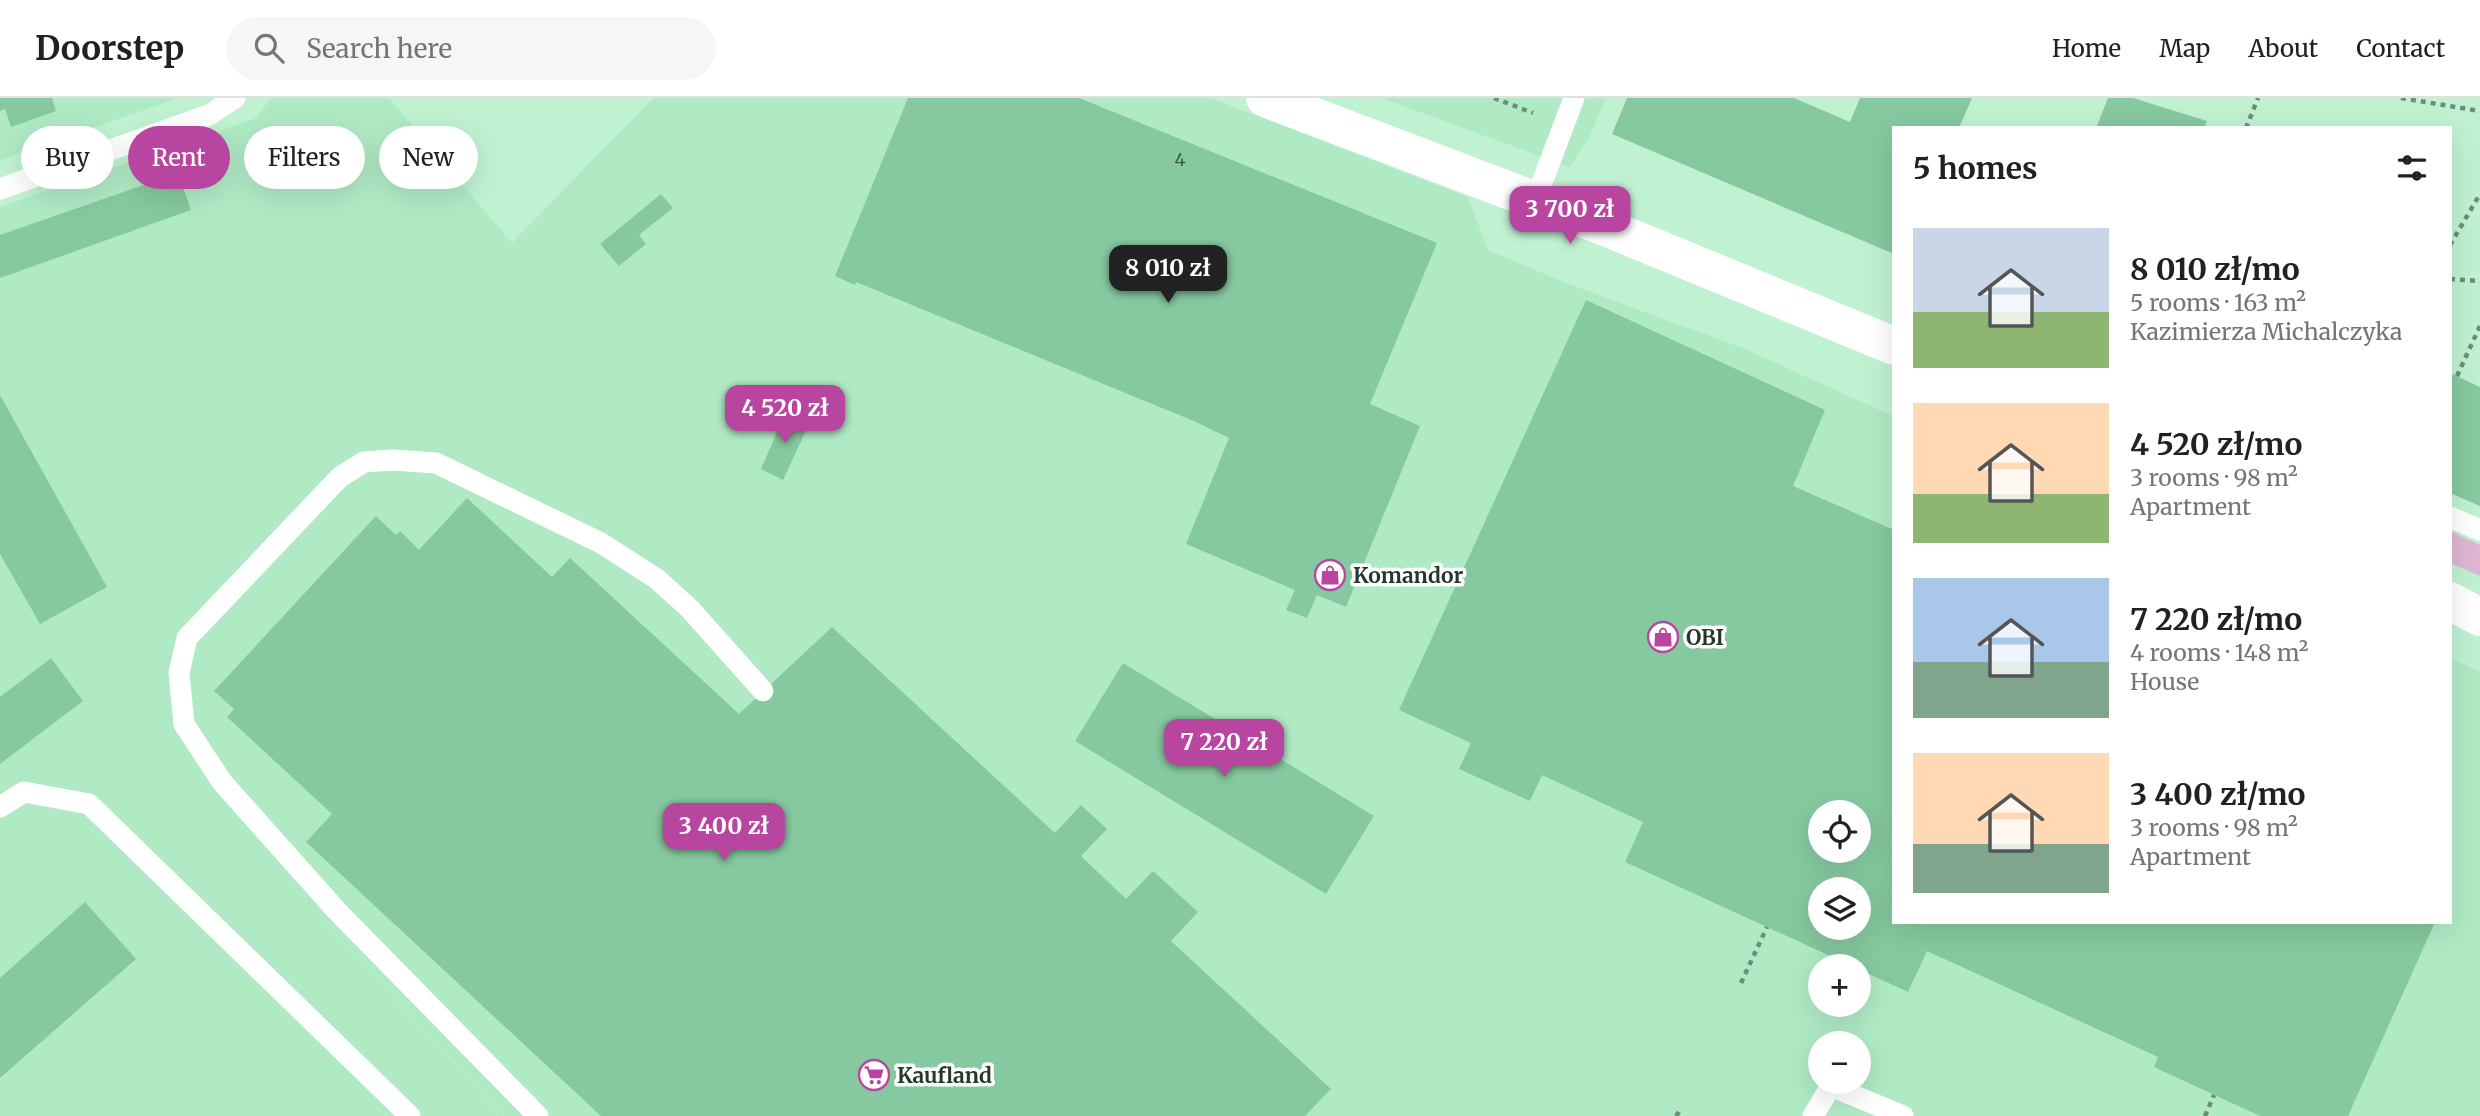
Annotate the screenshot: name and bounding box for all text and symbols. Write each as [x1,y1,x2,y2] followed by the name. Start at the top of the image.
[226,17,716,80] search box
[35,28,184,69] text: Doorstep
[250,29,288,67] icon: search
[306,32,452,65] text: Search here
[2052,33,2121,64] text: Home
[2159,33,2210,64] text: Map
[2248,33,2318,64] text: About
[2356,33,2445,64] text: Contact
[21,126,114,189] chip: Buy
[128,126,230,189] chip: Rent
[244,126,365,189] chip: Filters
[379,126,478,189] chip: New
[1174,148,1186,171] house number: 4
[1913,149,2038,187] text: 5 homes
[2393,149,2431,187] icon: filters
[1498,186,1642,246] pin: 3 700 zł
[1525,194,1615,223] text: 3 700 zł
[1096,246,1240,305] pin: 8 010 zł
[2130,250,2300,288] text: 8 010 zł/mo
[1125,253,1211,282] text: 8 010 zł
[1969,256,2053,340] icon: home
[2130,288,2306,317] text: 5 rooms · 163 m²
[2130,317,2402,346] text: Kazimierza Michalczyka
[713,386,857,445] pin: 4 520 zł
[741,393,829,422] text: 4 520 zł
[2130,425,2302,463] text: 4 520 zł/mo
[1969,431,2053,515] icon: home
[2130,463,2298,492] text: 3 rooms · 98 m²
[2130,492,2251,521] text: Apartment
[1313,558,1347,592] shop icon: Komandor
[1353,562,1463,589] place label: Komandor
[2130,600,2302,638] text: 7 220 zł/mo
[1969,606,2053,690] icon: home
[1646,620,1680,654] shop icon: OBI
[1686,624,1724,651] place label: OBI
[2130,638,2308,667] text: 4 rooms · 148 m²
[2130,667,2199,696] text: House
[1152,720,1296,779] pin: 7 220 zł
[1180,727,1268,756] text: 7 220 zł
[2130,775,2305,813] text: 3 400 zł/mo
[1969,781,2053,865] icon: home
[1808,800,1871,1094] map controls
[1808,800,1871,863] button: locate
[652,804,796,863] pin: 3 400 zł
[679,811,769,840] text: 3 400 zł
[2130,813,2298,842] text: 3 rooms · 98 m²
[2130,842,2251,871] text: Apartment
[1808,877,1871,940] button: layers
[1808,954,1871,1017] button: +
[1808,1031,1871,1094] button: −
[857,1058,891,1092] supermarket icon: Kaufland
[897,1062,992,1089] place label: Kaufland

